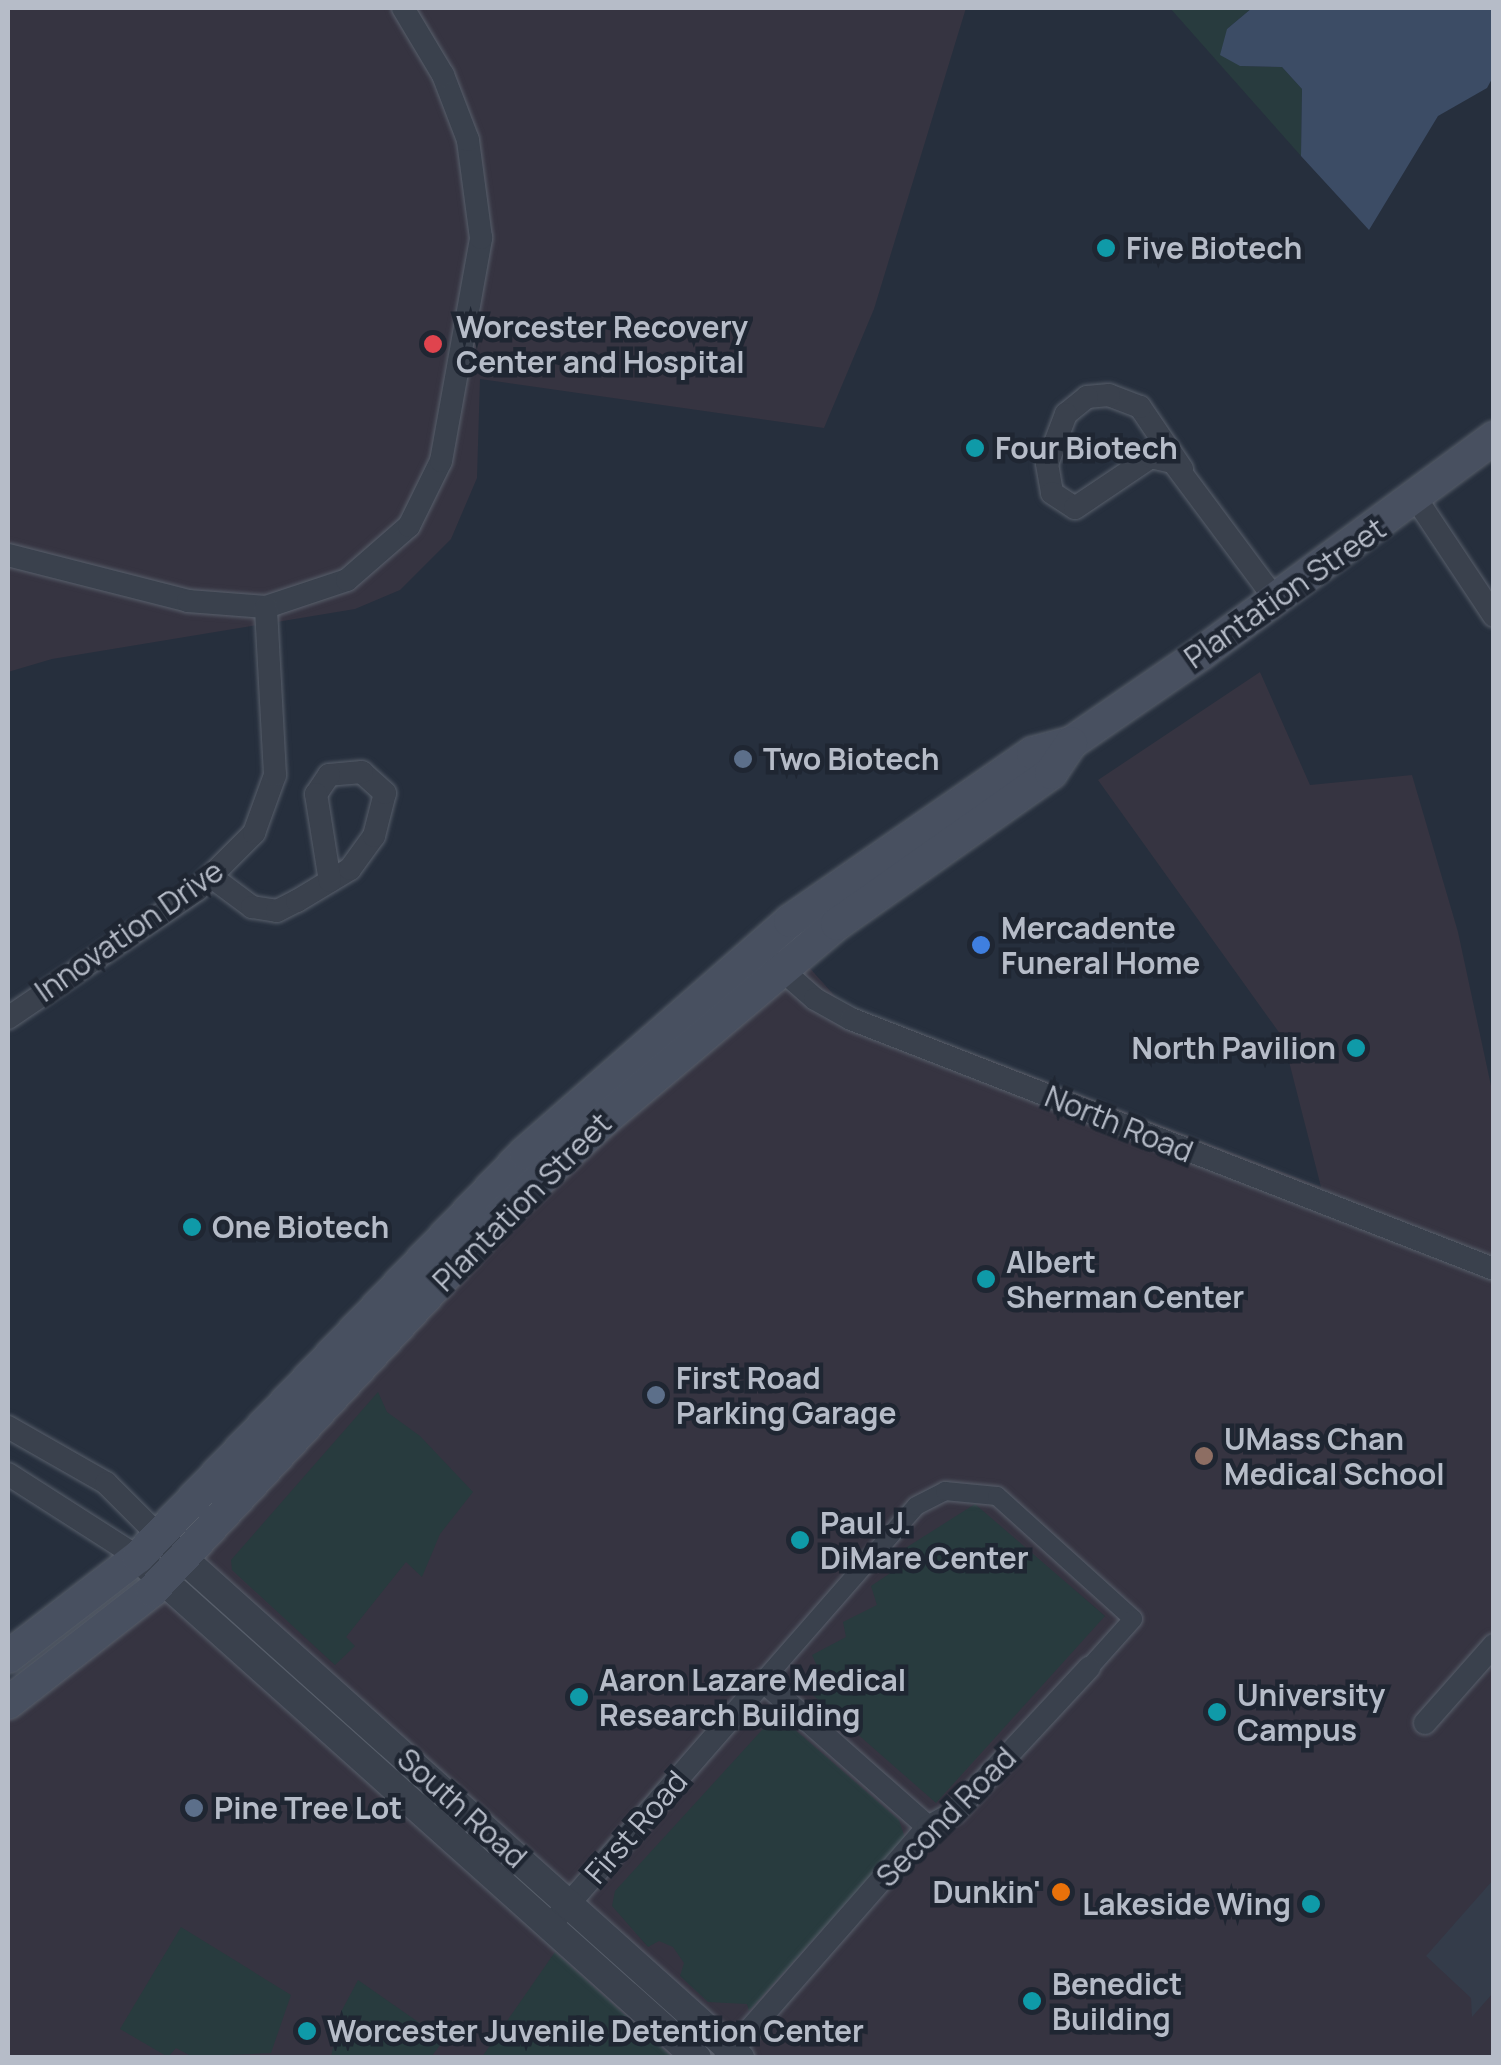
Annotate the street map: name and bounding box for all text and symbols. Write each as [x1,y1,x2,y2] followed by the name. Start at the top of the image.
[1126,230,1302,266] place label: Five Biotech
[1095,237,1117,259] marker: Five Biotech
[456,309,748,380] place label: Worcester Recovery Center and Hospital
[420,331,446,357] marker: Worcester Recovery Center and Hospital
[995,430,1178,466] place label: Four Biotech
[964,437,986,459] marker: Four Biotech
[1178,510,1392,676] street label: Plantation Street
[763,741,940,777] place label: Two Biotech
[732,748,754,770] marker: Two Biotech
[28,853,230,1009] street label: Innovation Drive
[1001,910,1200,980] place label: Mercadente Funeral Home
[970,934,992,956] marker: Mercadente Funeral Home
[1132,1030,1336,1066] place label: North Pavilion
[1345,1037,1367,1059] marker: North Pavilion
[1040,1078,1198,1170] street label: North Road
[425,1105,619,1299] street label: Plantation Street
[212,1209,389,1245] place label: One Biotech
[181,1216,203,1238] marker: One Biotech
[1006,1244,1244,1314] place label: Albert Sherman Center
[975,1268,997,1290] marker: Albert Sherman Center
[676,1360,896,1430] place label: First Road Parking Garage
[645,1384,667,1406] marker: First Road Parking Garage
[1224,1421,1445,1492] place label: UMass Chan Medical School
[1193,1445,1215,1467] marker: UMass Chan Medical School
[820,1505,1029,1576] place label: Paul J. DiMare Center
[789,1529,811,1551] marker: Paul J. DiMare Center
[599,1662,906,1732] place label: Aaron Lazare Medical Research Building
[1237,1677,1385,1748] place label: University Campus
[568,1686,590,1708] marker: Aaron Lazare Medical Research Building
[1206,1701,1228,1723] marker: University Campus
[869,1740,1023,1894] street label: Second Road
[390,1741,534,1875] street label: South Road
[577,1763,695,1891] street label: First Road
[214,1790,402,1826] place label: Pine Tree Lot
[183,1797,205,1819] marker: Pine Tree Lot
[933,1874,1041,1910] place label: Dunkin'
[1050,1881,1072,1903] marker: Dunkin'
[1082,1886,1291,1922] place label: Lakeside Wing
[1300,1893,1322,1915] marker: Lakeside Wing
[1052,1966,1182,2036] place label: Benedict Building
[1021,1990,1043,2012] marker: Benedict Building
[327,2013,864,2049] place label: Worcester Juvenile Detention Center
[296,2020,318,2042] marker: Worcester Juvenile Detention Center

